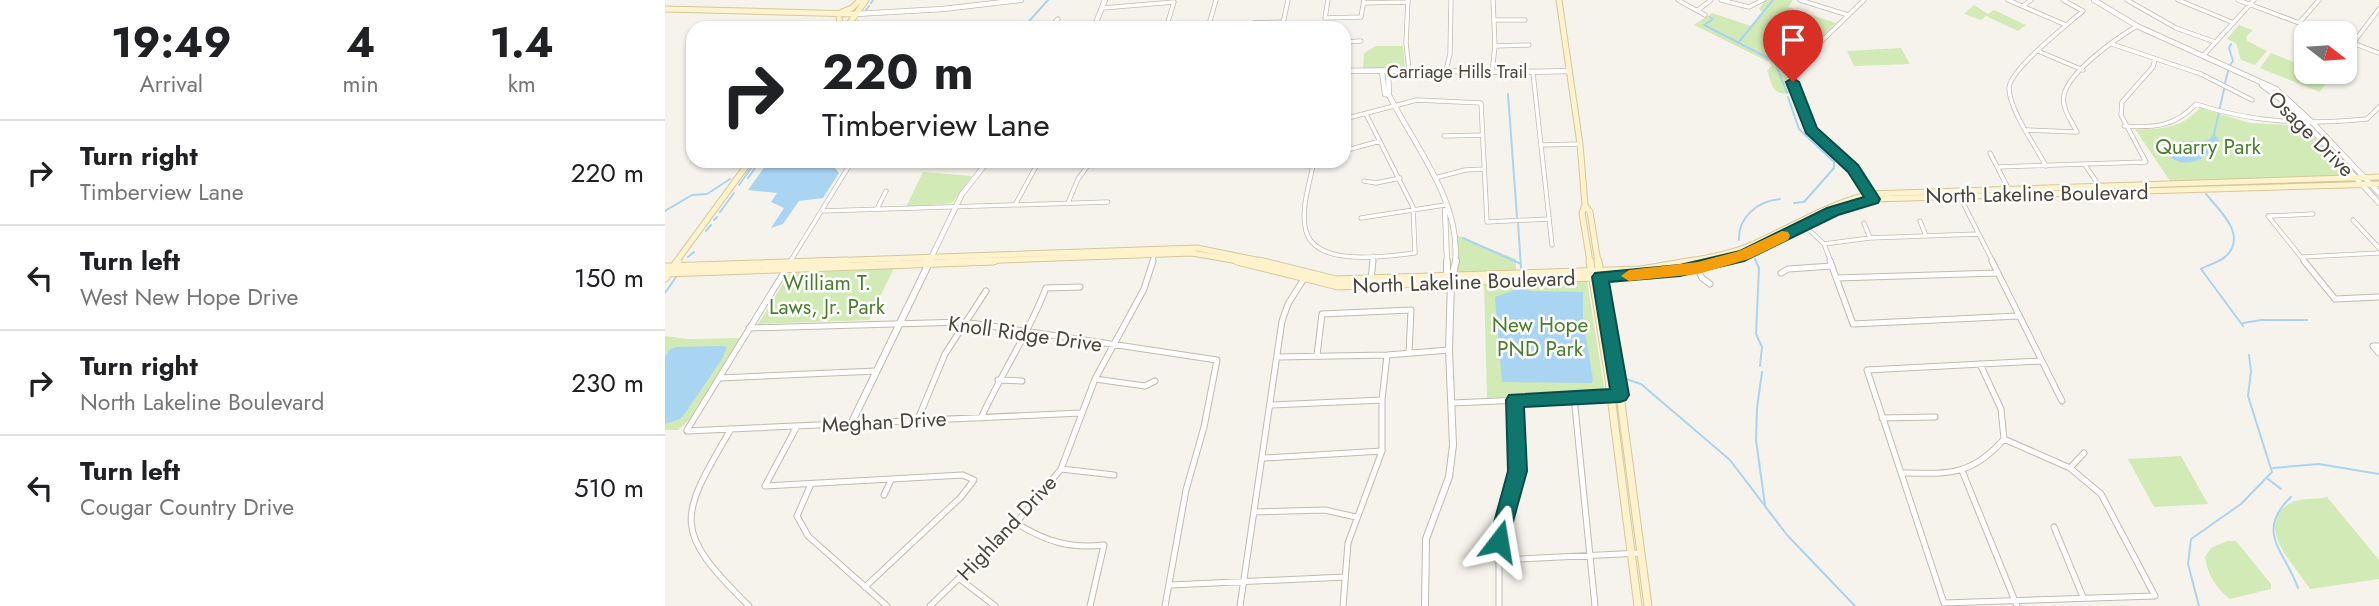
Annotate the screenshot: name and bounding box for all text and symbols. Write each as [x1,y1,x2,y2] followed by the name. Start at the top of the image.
[1763,10,1823,82] pin
[111,12,232,73] text: 19:49
[346,12,375,73] text: 4
[490,12,554,73] text: 1.4
[1774,21,1812,59] icon: arrive
[2294,21,2357,84] north arrow
[2294,21,2357,84] map controls
[822,37,974,107] text: 220 m
[707,49,798,140] icon: right
[1387,59,1527,85] street label: Carriage Hills Trail
[140,67,203,101] text: Arrival
[343,67,379,101] text: min
[508,67,536,101] text: km
[2261,84,2361,184] street label: Osage Drive
[822,102,1050,148] text: Timberview Lane
[2155,132,2262,162] park label: Quarry Park
[80,137,198,175] text: Turn right
[21,154,59,192] icon: right
[571,154,644,192] text: 220 m
[80,175,244,209] text: Timberview Lane
[1925,177,2149,211] street label: North Lakeline Boulevard
[80,242,180,280] text: Turn left
[21,259,59,297] icon: left
[574,259,644,297] text: 150 m
[1352,263,1576,301] street label: North Lakeline Boulevard
[769,268,886,322] park label: William T. Laws, Jr. Park
[80,280,298,314] text: West New Hope Drive
[946,308,1104,360] street label: Knoll Ridge Drive
[1492,310,1588,364] park label: New Hope PND Park
[80,347,198,385] text: Turn right
[21,364,59,402] icon: right
[571,364,644,402] text: 230 m
[80,385,324,419] text: North Lakeline Boulevard
[821,404,947,440] street label: Meghan Drive
[80,452,180,490] text: Turn left
[21,469,59,507] icon: left
[574,469,644,507] text: 510 m
[950,469,1064,587] street label: Highland Drive
[80,490,294,524] text: Cougar Country Drive
[1462,504,1536,578] position arrow

